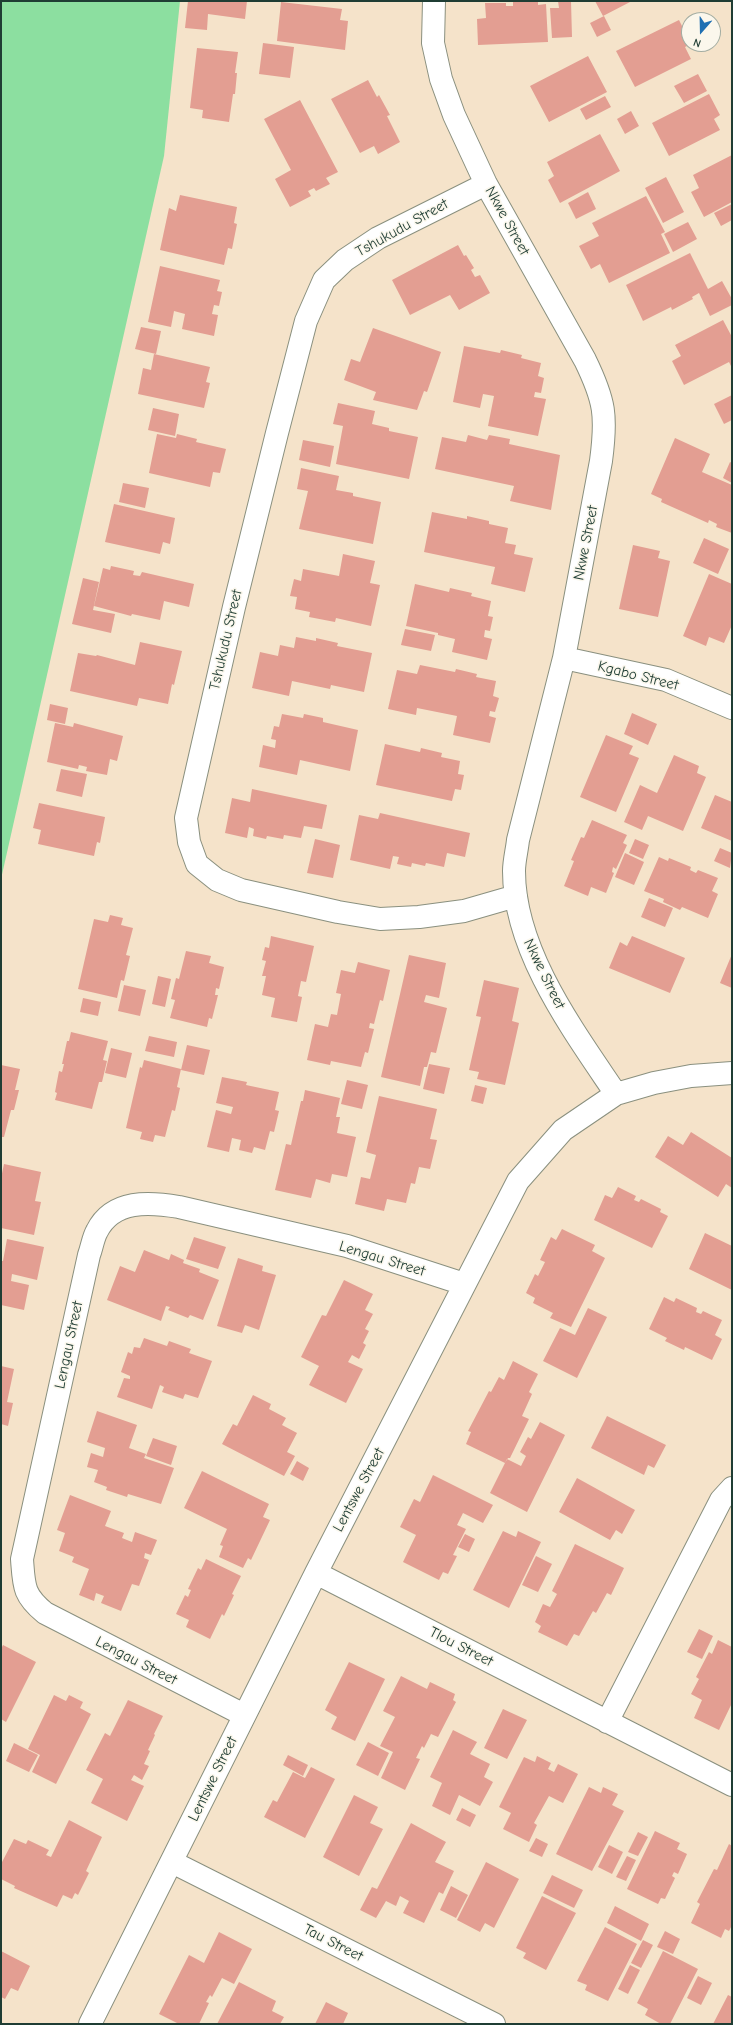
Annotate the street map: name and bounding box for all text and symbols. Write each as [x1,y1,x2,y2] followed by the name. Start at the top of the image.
[681,12,721,52] north arrow
[691,35,703,50] text: N
[481,183,533,259] street label: Nkwe Street
[353,195,451,261] street label: Tshukudu Street
[570,504,602,582] street label: Nkwe Street
[206,588,246,692] street label: Tshukudu Street
[596,657,680,695] street label: Kgabo Street
[519,936,569,1012] street label: Nkwe Street
[337,1237,427,1281] street label: Lengau Street
[51,1300,87,1390] street label: Lengau Street
[329,1445,389,1535] street label: Lentswe Street
[426,1623,496,1671] street label: Tlou Street
[92,1633,180,1689] street label: Lengau Street
[185,1734,241,1824] street label: Lentswe Street
[300,1920,366,1966] street label: Tau Street

